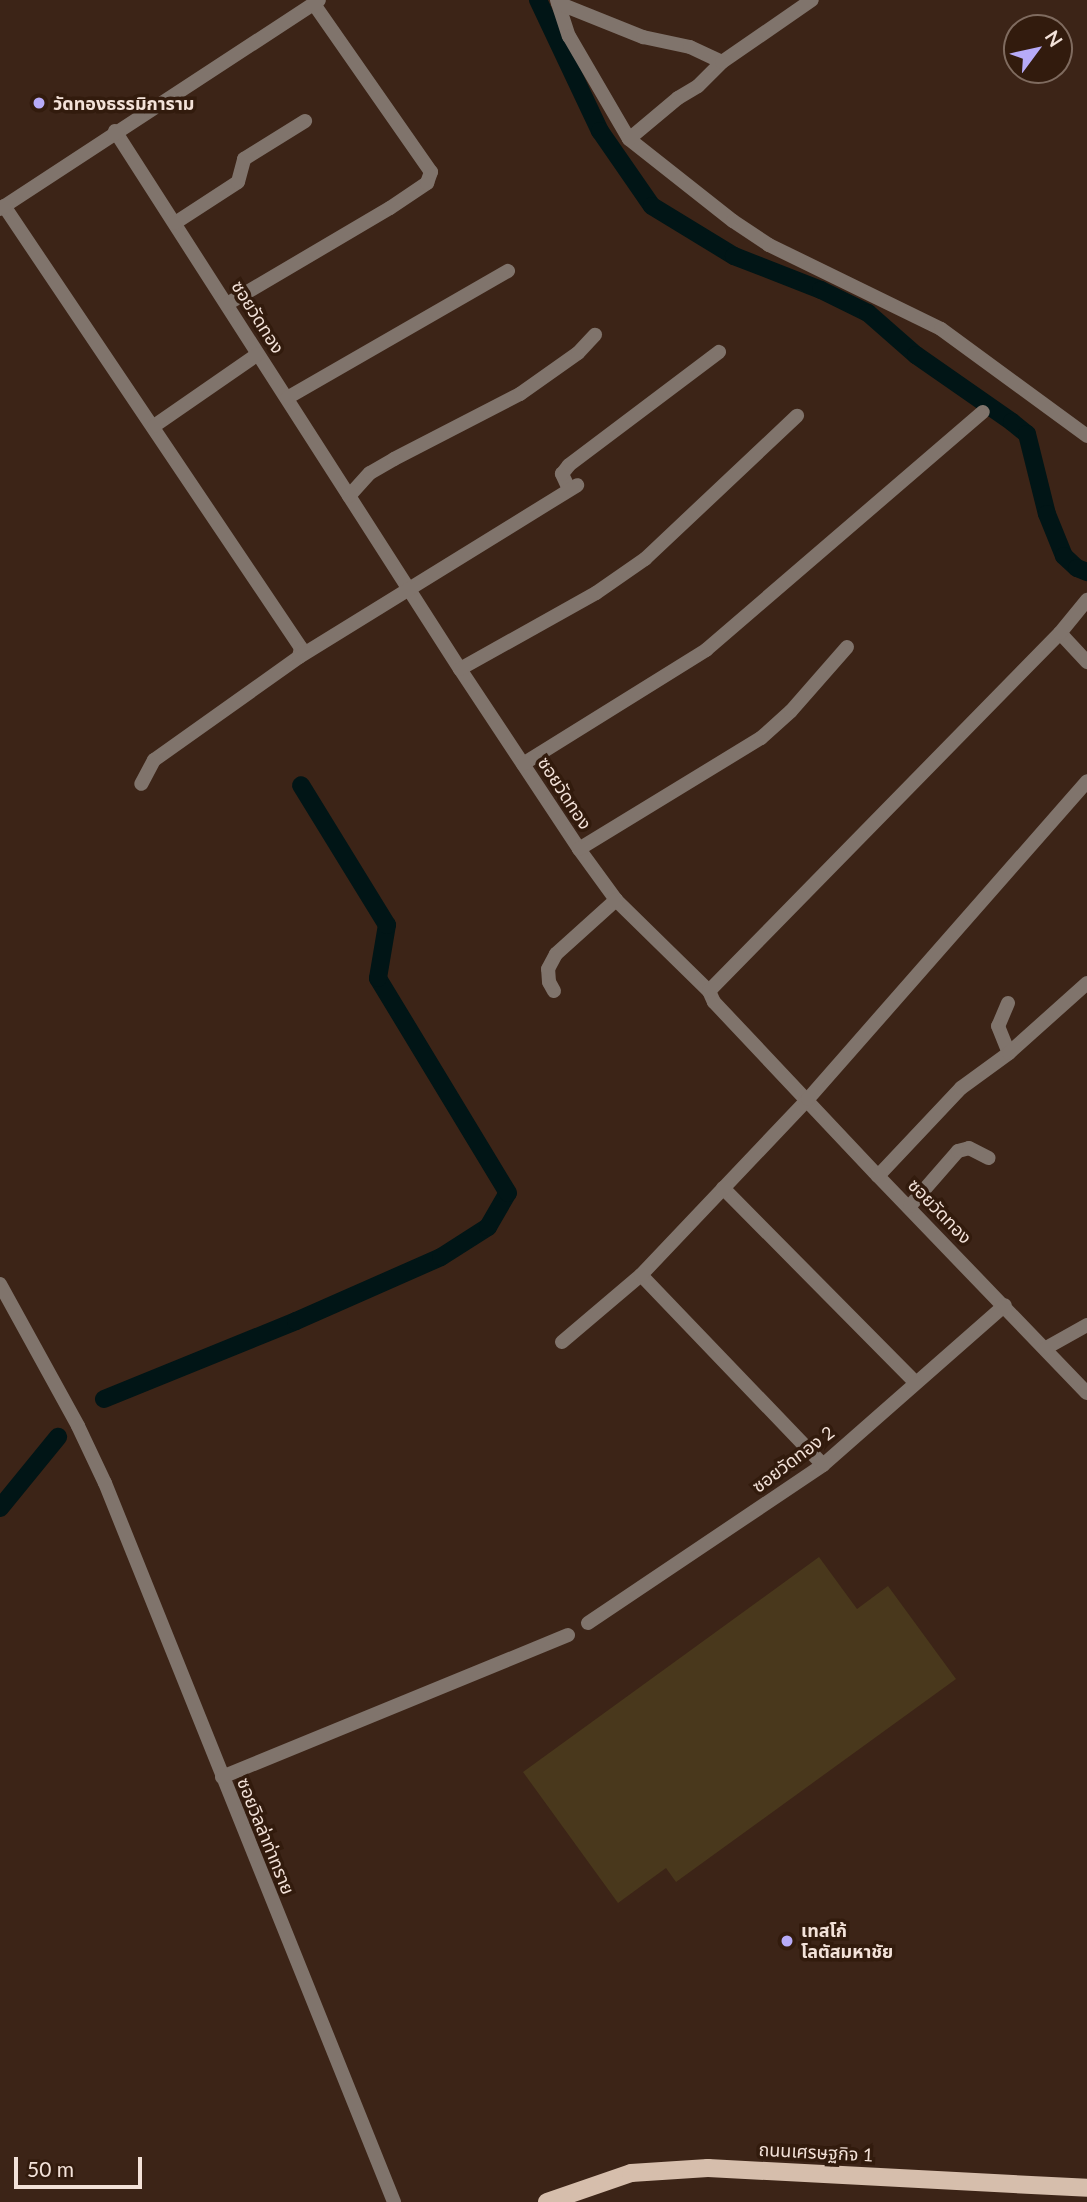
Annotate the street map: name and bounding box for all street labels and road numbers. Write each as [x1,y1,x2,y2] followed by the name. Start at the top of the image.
[227,277,289,357] street label: ซอยวัดทอง
[534,753,596,833] street label: ซอยวัดทอง
[904,1174,976,1248] street label: ซอยวัดทอง
[748,1421,838,1497] street label: ซอยวัดทอง 2
[233,1775,299,1897] street label: ซอยวิลล่าท่าทราย
[758,2138,874,2166] street label: ถนนเศรษฐกิจ 1

